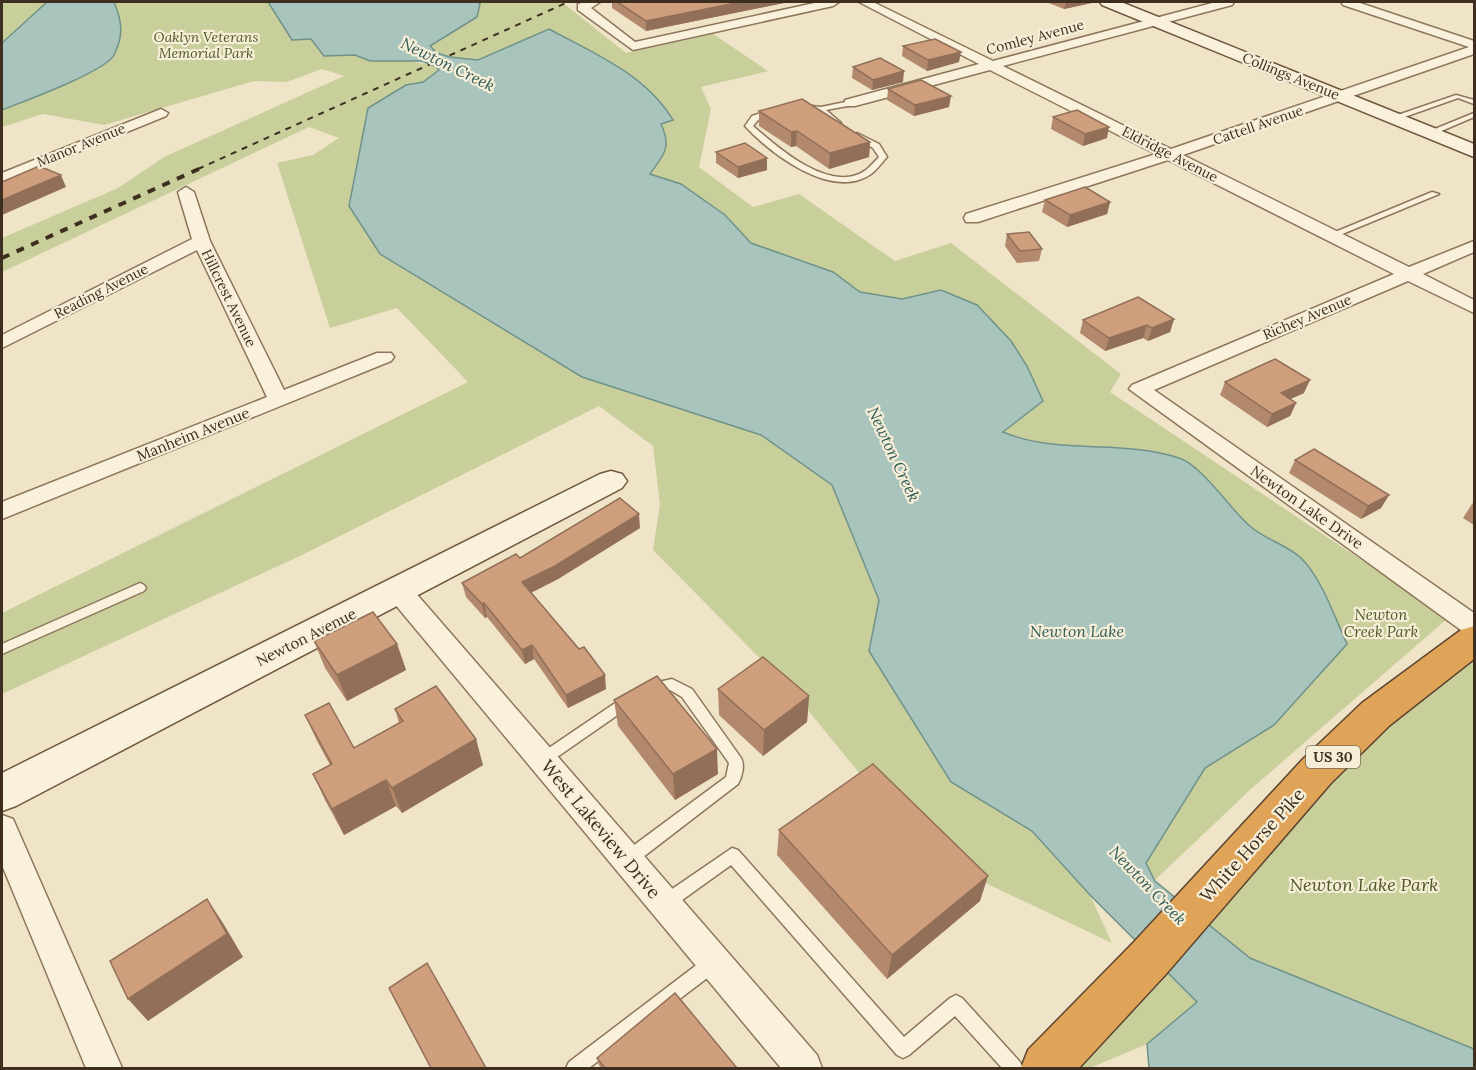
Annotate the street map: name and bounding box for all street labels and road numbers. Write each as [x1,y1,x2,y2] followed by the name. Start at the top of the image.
[984,15,1086,59] street label: Comley Avenue
[1240,48,1343,104] street label: Collings Avenue
[1210,101,1306,149] street label: Cattell Avenue
[34,119,128,171] street label: Manor Avenue
[1119,122,1222,186] street label: Eldridge Avenue
[198,246,261,350] street label: Hillcrest Avenue
[51,259,151,322] street label: Reading Avenue
[1260,290,1354,344] street label: Richey Avenue
[134,403,252,465] street label: Manheim Avenue
[1247,461,1367,553] street label: Newton Lake Drive
[253,604,359,670] street label: Newton Avenue
[1306,746,1360,768] road number: US 30
[536,755,666,903] street label: West Lakeview Drive
[1195,783,1310,907] street label: White Horse Pike

